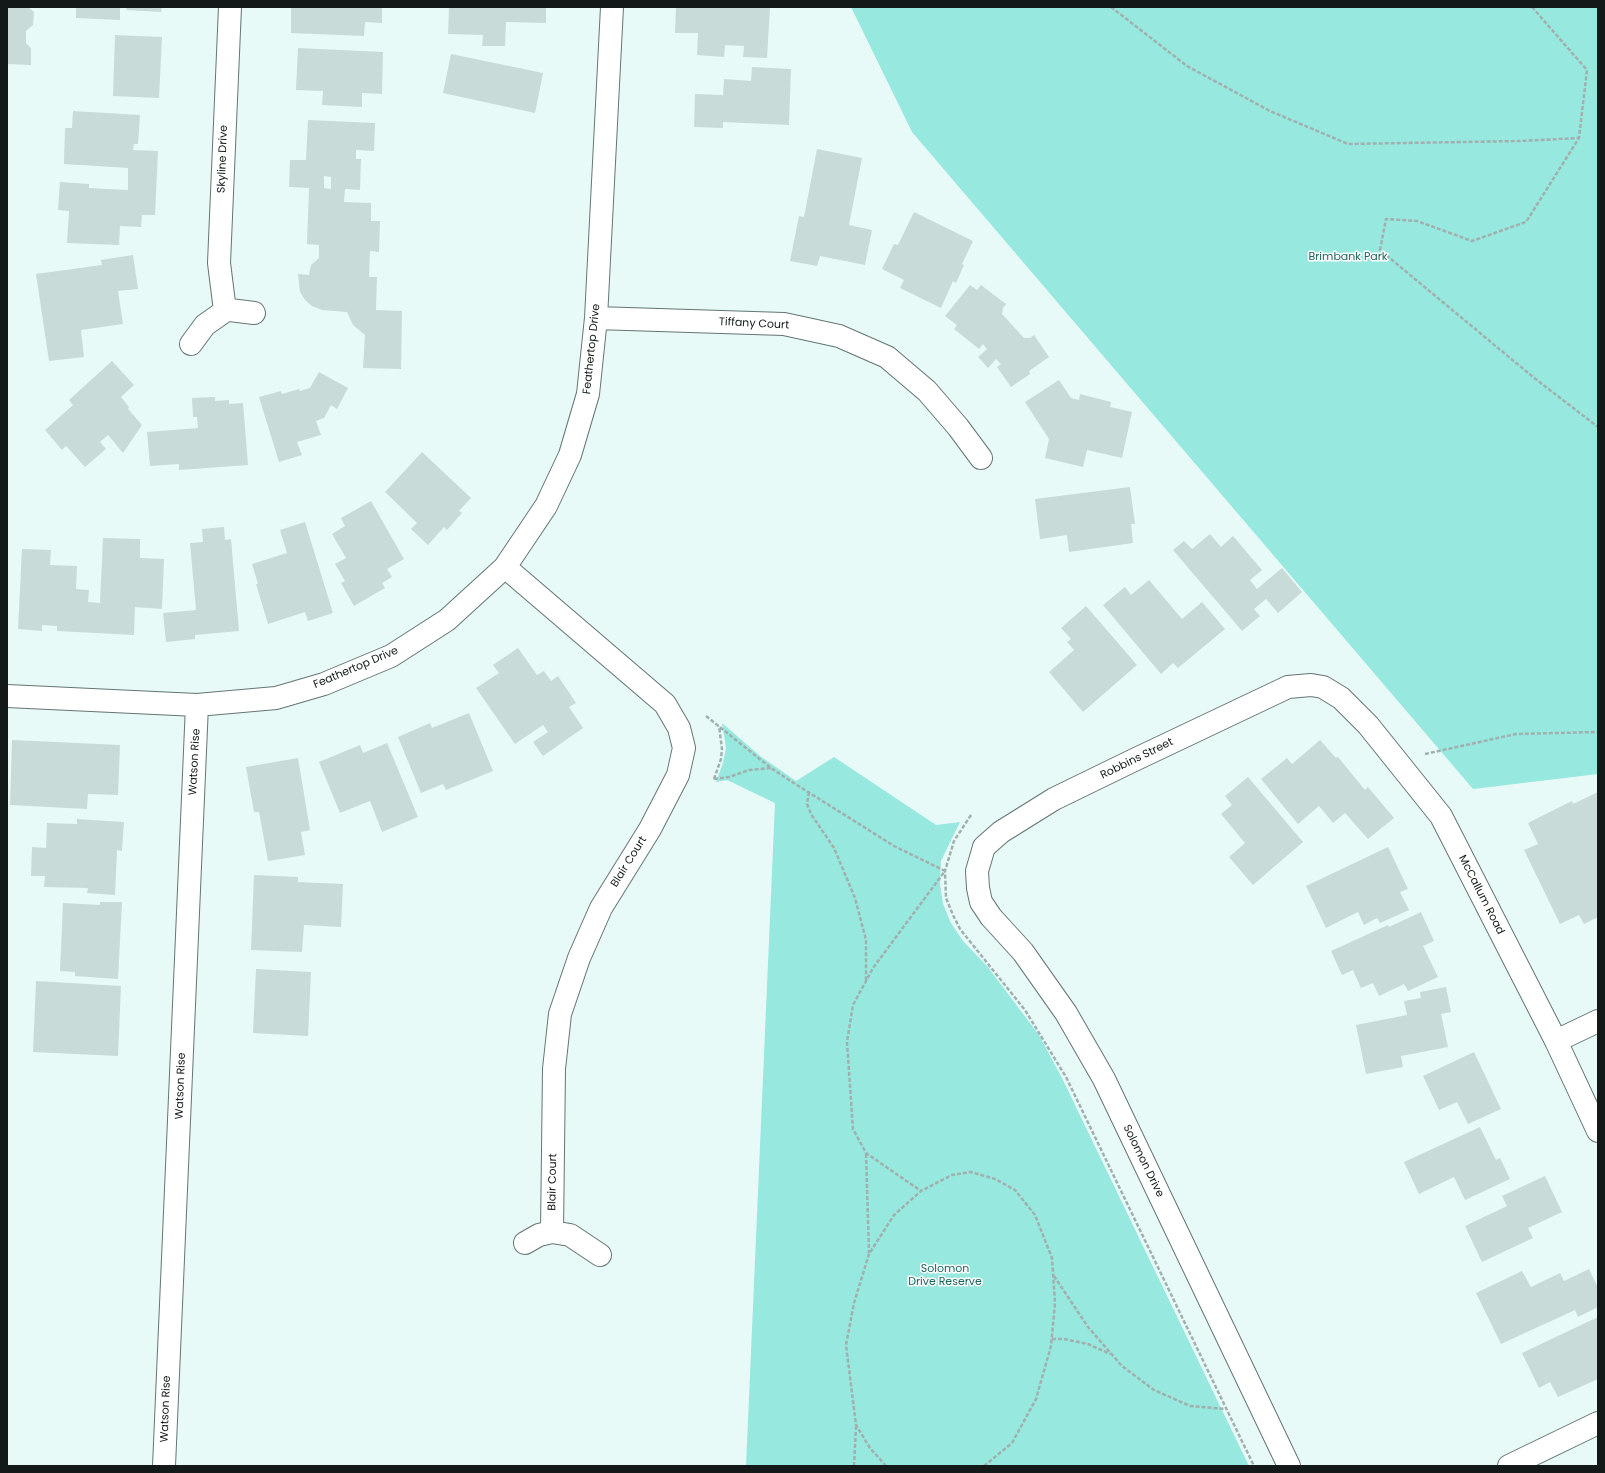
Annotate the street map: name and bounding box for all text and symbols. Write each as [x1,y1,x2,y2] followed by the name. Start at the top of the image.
[215,125,231,193] street label: Skyline Drive
[1309,250,1387,264] park label: Brimbank Park
[581,303,603,395] street label: Feathertop Drive
[719,316,789,332] street label: Tiffany Court
[312,644,400,692] street label: Feathertop Drive
[187,728,203,796] street label: Watson Rise
[1098,736,1176,782] street label: Robbins Street
[608,834,650,890] street label: Blair Court
[1455,853,1507,937] street label: McCallum Road
[173,1052,189,1120] street label: Watson Rise
[1120,1123,1166,1199] street label: Solomon Drive
[546,1153,560,1211] street label: Blair Court
[908,1262,982,1288] park label: Solomon Drive Reserve
[158,1375,174,1443] street label: Watson Rise

